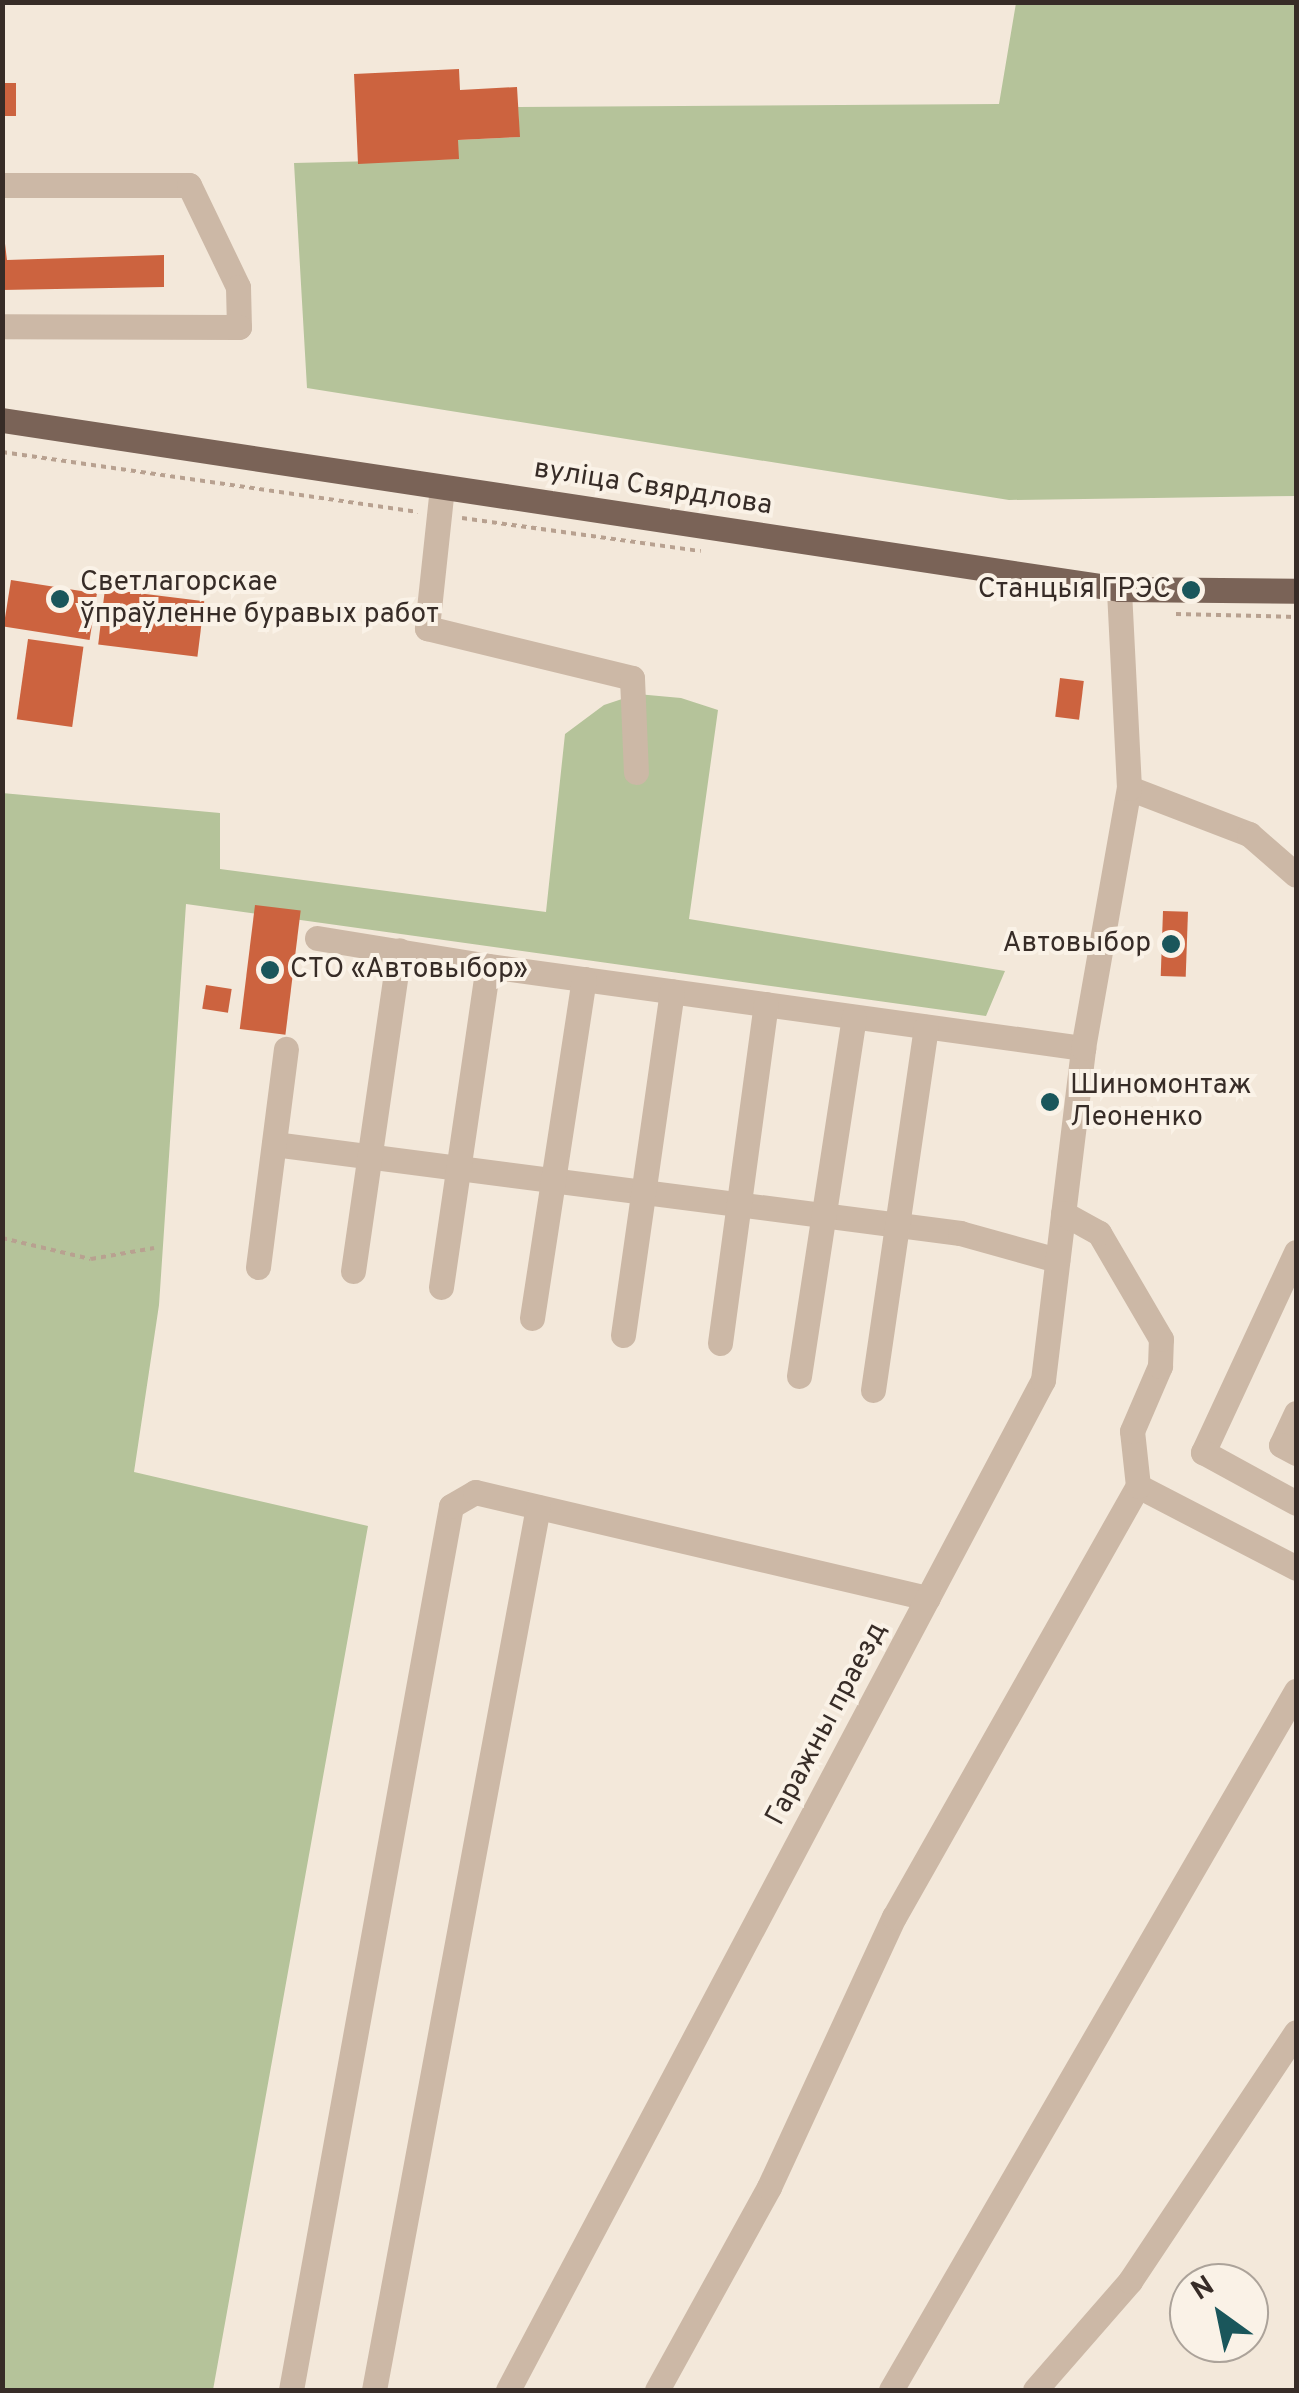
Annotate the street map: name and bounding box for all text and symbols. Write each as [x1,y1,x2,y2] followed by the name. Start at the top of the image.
[531,453,775,523] street label: вуліца Свярдлова
[80,566,439,632] place label: Светлагорскае ўпраўленне буравых работ
[978,573,1171,607] place label: Станцыя ГРЭС
[1180,579,1202,601] marker: Станцыя ГРЭС
[49,588,71,610] marker: Светлагорскае ўпраўленне буравых работ
[1002,927,1151,961] place label: Автовыбор
[1160,933,1182,955] marker: Автовыбор
[290,953,528,987] place label: СТО «Автовыбор»
[259,959,281,981] marker: СТО «Автовыбор»
[1070,1069,1252,1135] place label: Шиномонтаж Леоненко
[1039,1091,1061,1113] marker: Шиномонтаж Леоненко
[759,1617,895,1831] street label: Гаражны праезд
[1169,2263,1269,2363] north arrow
[1186,2269,1222,2310] text: N

